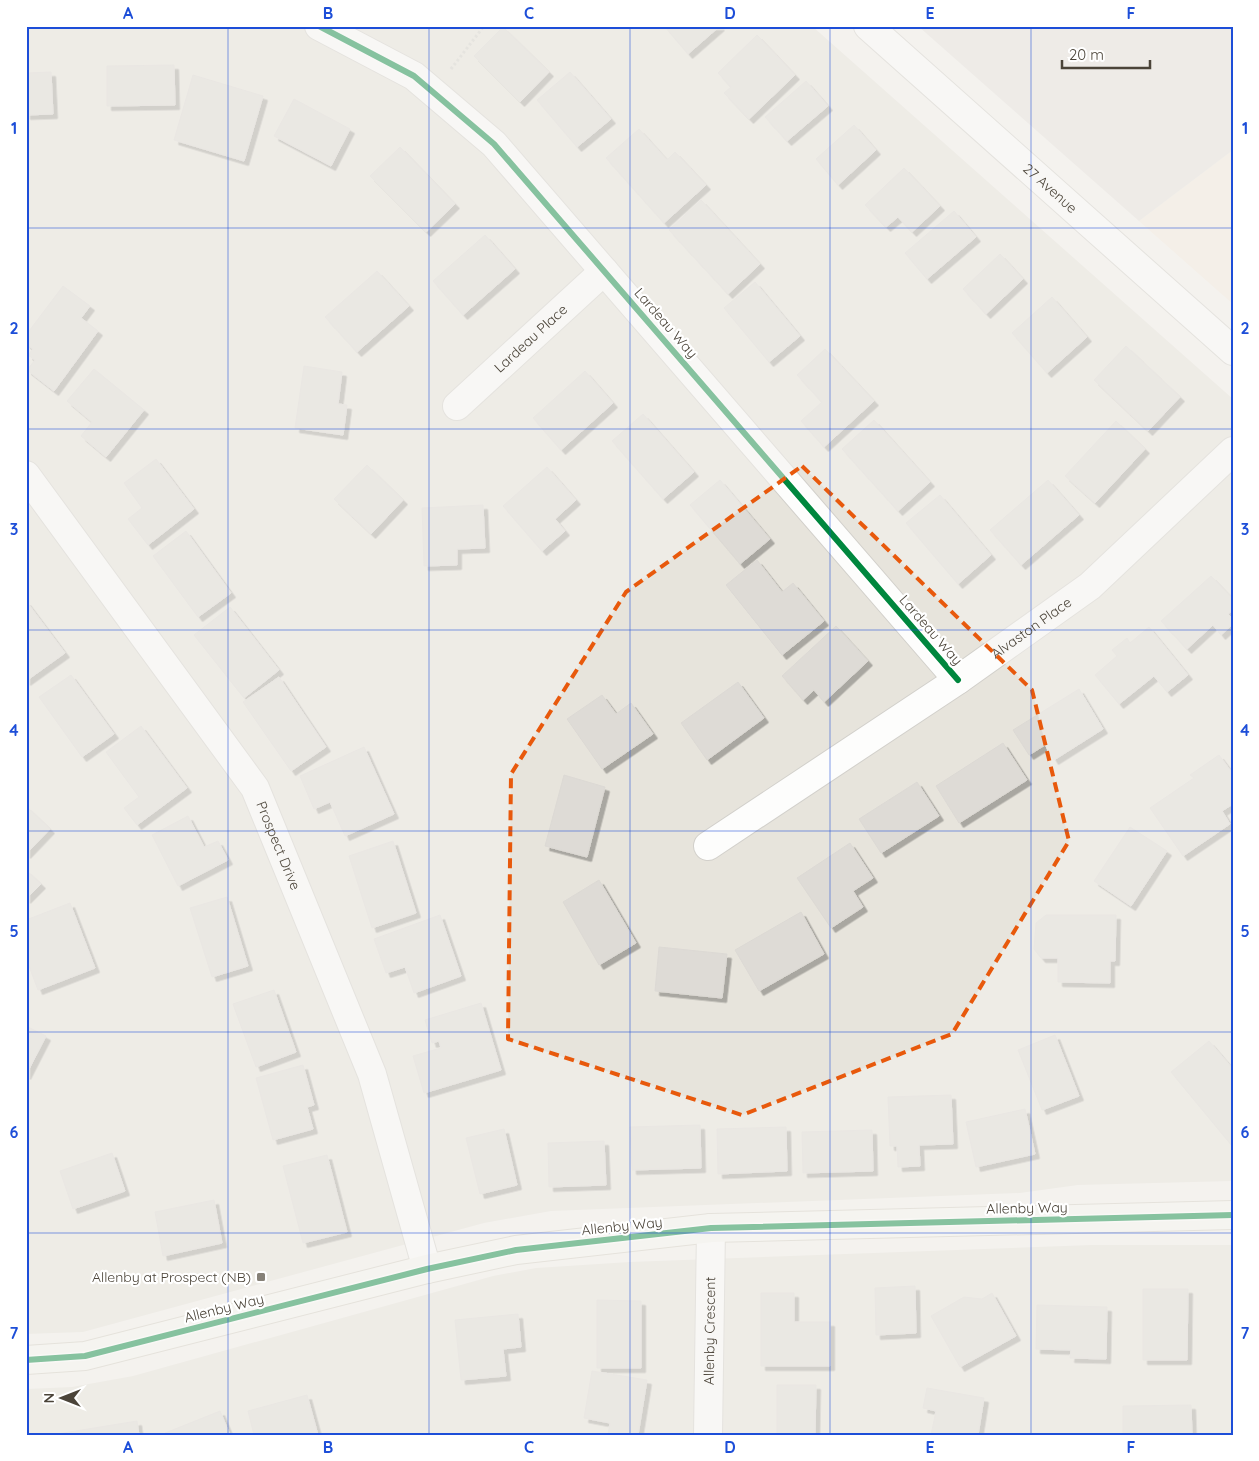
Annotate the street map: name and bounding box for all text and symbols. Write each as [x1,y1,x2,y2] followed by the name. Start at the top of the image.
[123,3,134,23] text: A
[323,3,333,23] text: B
[524,3,534,23] text: C
[724,3,736,23] text: D
[925,3,935,23] text: E
[1127,3,1136,23] text: F
[1062,38,1149,70] scale bar
[1069,45,1104,64] text: 20 m
[11,118,17,138] text: 1
[1242,118,1248,138] text: 1
[1019,159,1081,217] street label: 27 Avenue
[631,284,701,362] street label: Lardeau Way
[490,300,571,376] street label: Lardeau Place
[9,318,19,338] text: 2
[1240,318,1250,338] text: 2
[10,519,18,539] text: 3
[1241,519,1249,539] text: 3
[896,591,966,669] street label: Lardeau Way
[987,593,1075,663] street label: Alvaston Place
[9,720,19,740] text: 4
[1240,720,1250,740] text: 4
[252,798,305,893] street label: Prospect Drive
[9,921,19,941] text: 5
[1240,921,1250,941] text: 5
[10,1122,19,1142] text: 6
[1241,1122,1250,1142] text: 6
[986,1198,1068,1218] street label: Allenby Way
[581,1213,663,1239] street label: Allenby Way
[92,1268,251,1286] place label: Allenby at Prospect (NB)
[255,1271,267,1283] marker: Allenby at Prospect (NB)
[700,1276,719,1385] street label: Allenby Crescent
[182,1289,266,1327] street label: Allenby Way
[10,1323,19,1343] text: 7
[1241,1323,1250,1343] text: 7
[38,1374,88,1424] north arrow
[40,1393,58,1403] text: N
[123,1437,134,1457] text: A
[323,1437,333,1457] text: B
[524,1437,534,1457] text: C
[724,1437,736,1457] text: D
[925,1437,935,1457] text: E
[1127,1437,1136,1457] text: F

